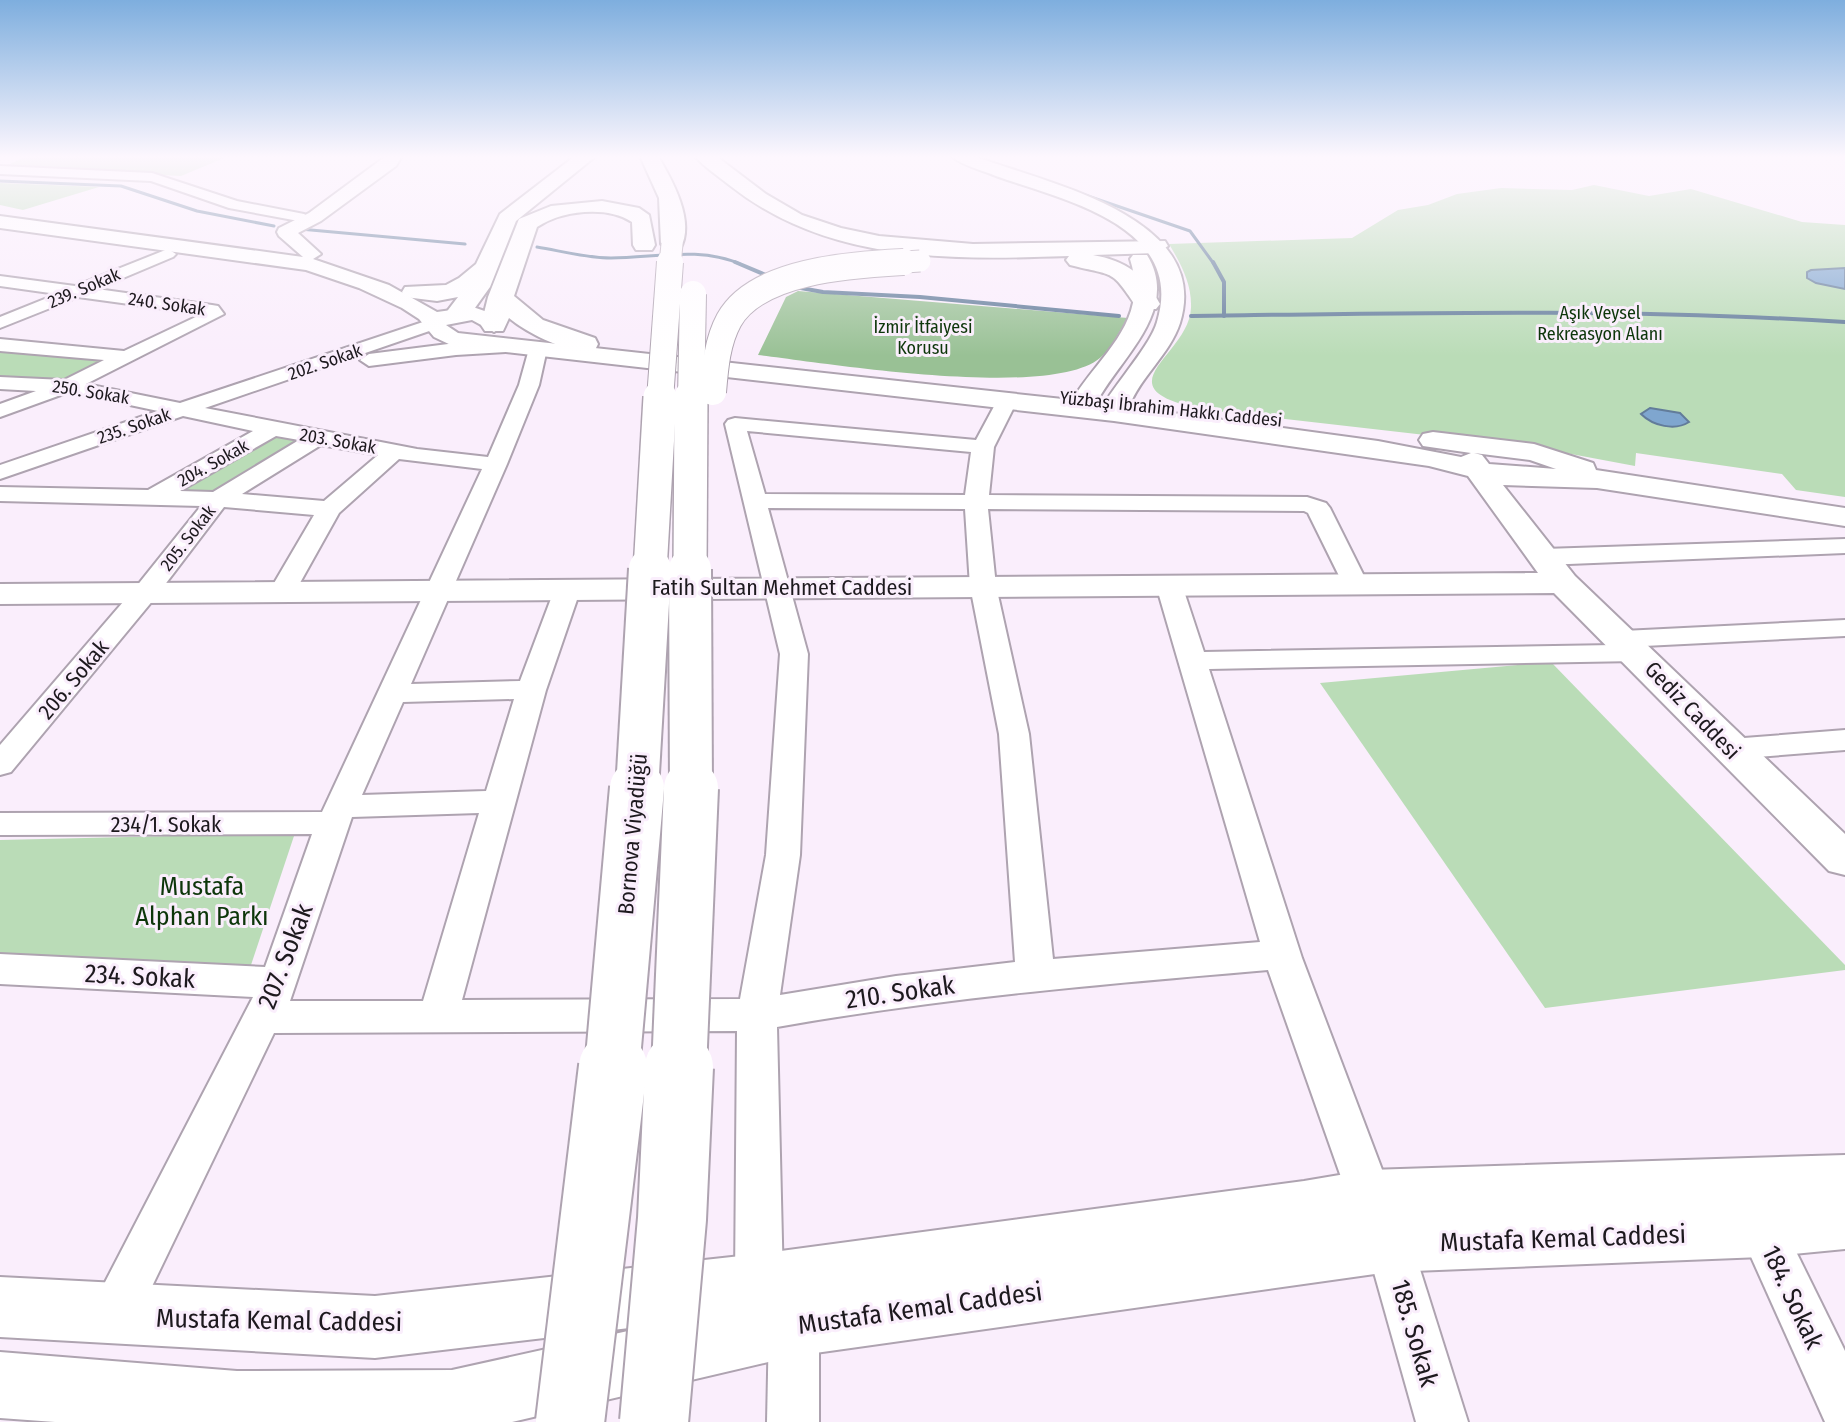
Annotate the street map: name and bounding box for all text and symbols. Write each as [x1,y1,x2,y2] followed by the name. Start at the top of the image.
[45,263,124,313] street label: 239. Sokak
[127,288,207,320] street label: 240. Sokak
[1537,302,1663,345] park label: Aşık Veysel Rekreasyon Alanı
[874,316,972,359] park label: İzmir İtfaiyesi Korusu
[285,339,365,385] street label: 202. Sokak
[51,375,132,409] street label: 250. Sokak
[1059,386,1283,432] street label: Yüzbaşı İbrahim Hakkı Caddesi
[94,403,174,449] street label: 235. Sokak
[298,423,378,459] street label: 203. Sokak
[174,434,253,491] street label: 204. Sokak
[156,500,221,575] street label: 205. Sokak
[652,574,912,601] street label: Fatih Sultan Mehmet Caddesi
[32,634,115,725] street label: 206. Sokak
[1639,656,1746,765] street label: Gediz Caddesi
[612,752,653,916] street label: Bornova Viyadüğü
[111,811,222,838] street label: 234/1. Sokak
[135,871,269,932] park label: Mustafa Alphan Parkı
[251,899,320,1013] street label: 207. Sokak
[84,958,197,995] street label: 234. Sokak
[844,969,957,1015] street label: 210. Sokak
[1439,1219,1687,1258] street label: Mustafa Kemal Caddesi
[1755,1241,1830,1355] street label: 184. Sokak
[796,1276,1044,1341] street label: Mustafa Kemal Caddesi
[1384,1276,1445,1391] street label: 185. Sokak
[156,1303,402,1338] street label: Mustafa Kemal Caddesi

